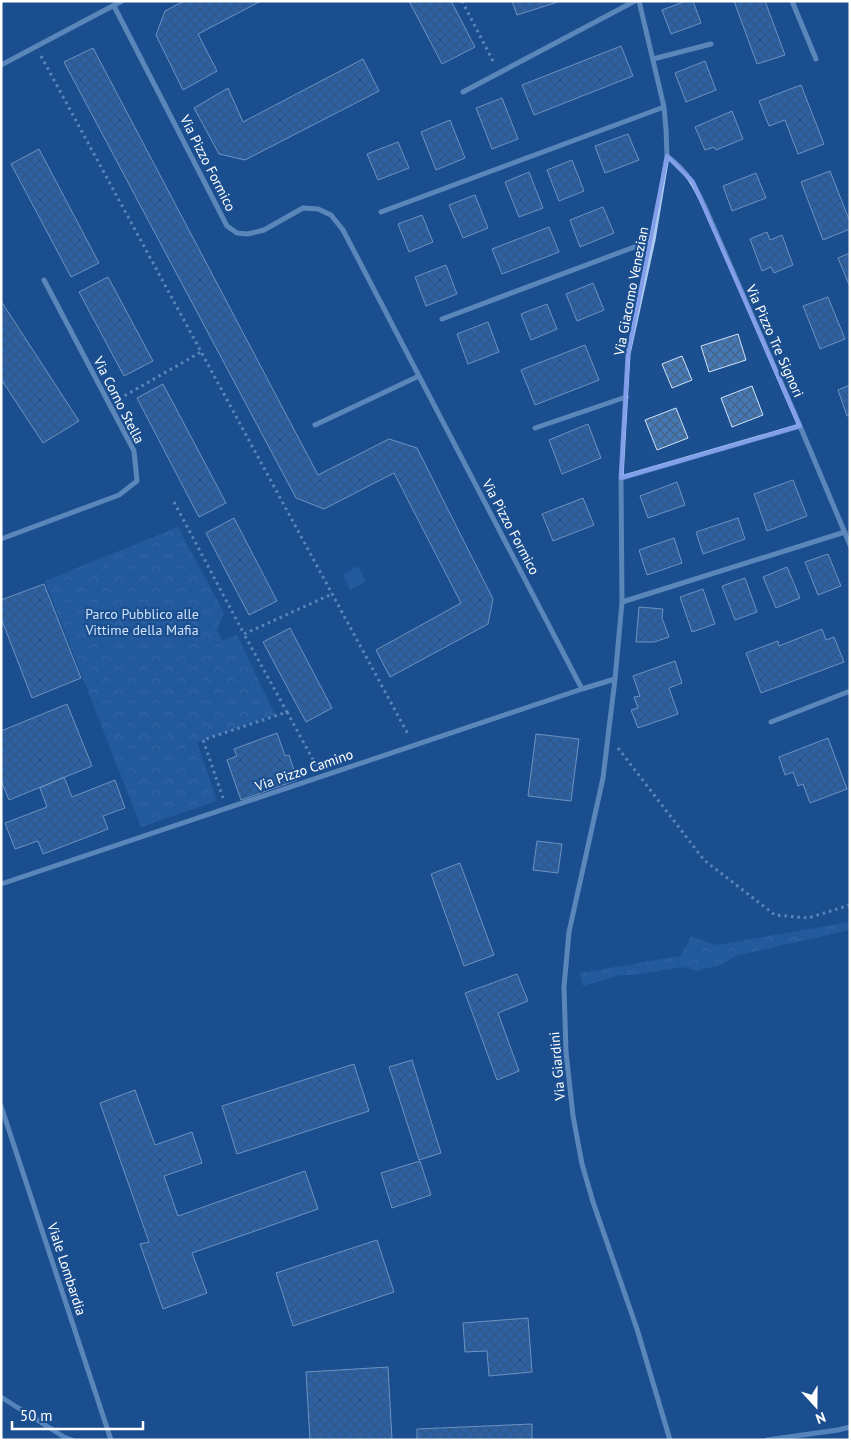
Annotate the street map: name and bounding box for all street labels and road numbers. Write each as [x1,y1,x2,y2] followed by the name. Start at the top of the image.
[176,111,240,214] street label: Via Pizzo Formico
[609,225,652,358] street label: Via Giacomo Venezian
[742,281,808,400] street label: Via Pizzo Tre Signori
[89,353,149,447] street label: Via Corno Stella
[478,475,544,578] street label: Via Pizzo Formico
[252,745,355,796] street label: Via Pizzo Camino
[545,1031,569,1102] street label: Via Giardini
[43,1219,90,1318] street label: Viale Lombardia

